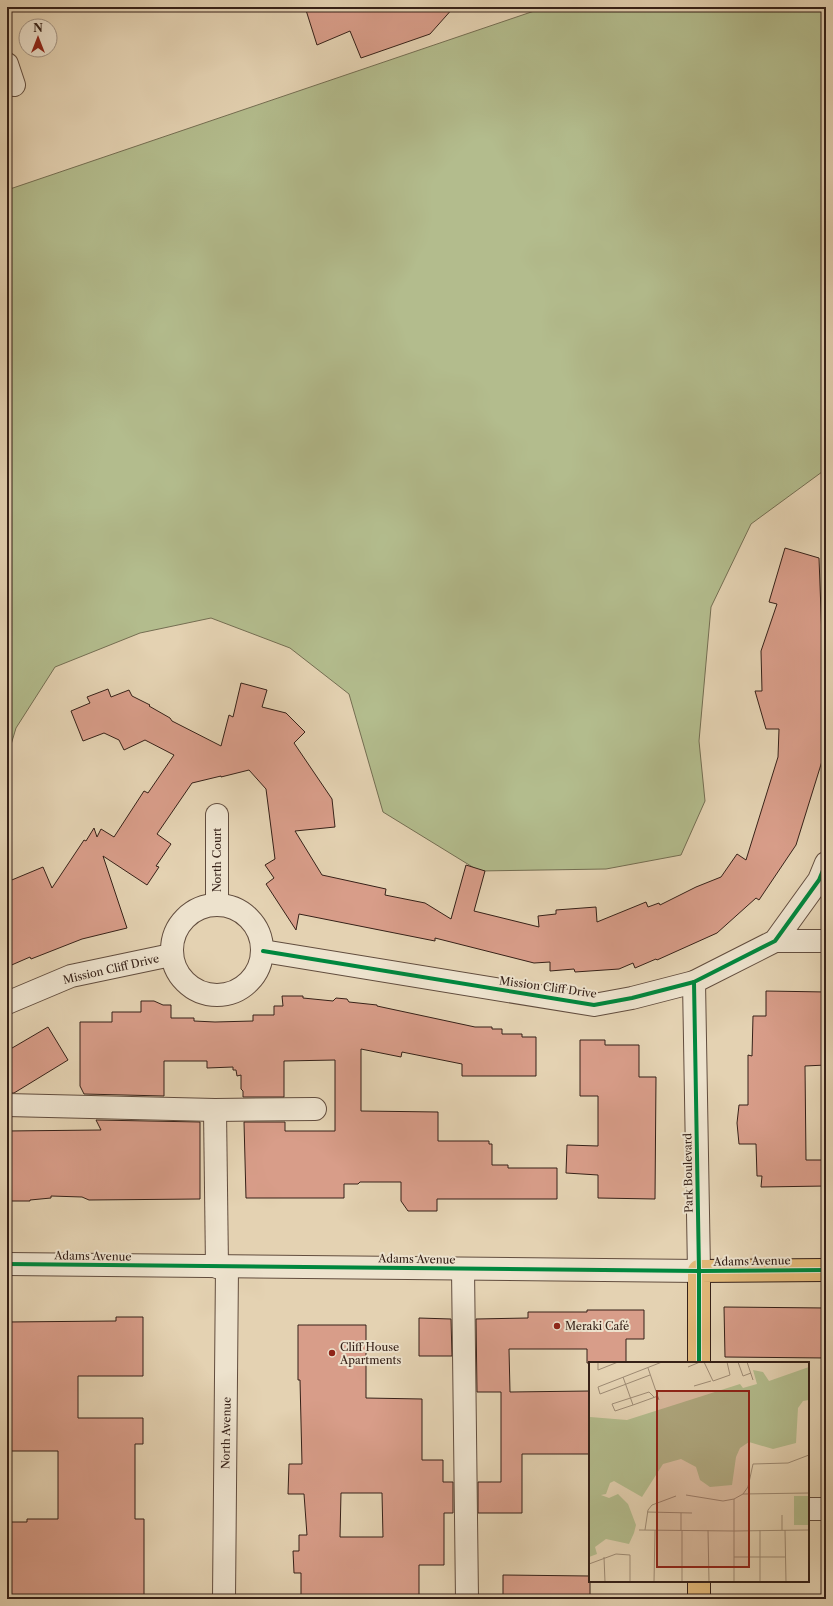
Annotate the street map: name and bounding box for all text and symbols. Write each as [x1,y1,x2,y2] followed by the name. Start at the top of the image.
[18,18,58,58] north arrow
[33,21,43,35] text: N
[210,828,224,892] street label: North Court
[62,951,160,987] street label: Mission Cliff Drive
[498,973,598,1001] street label: Mission Cliff Drive
[680,1133,696,1213] street label: Park Boulevard
[53,1248,132,1264] street label: Adams Avenue
[377,1251,456,1267] street label: Adams Avenue
[712,1253,791,1269] street label: Adams Avenue
[565,1319,629,1333] place label: Meraki Café
[552,1321,562,1331] marker: Meraki Café
[339,1340,401,1367] place label: Cliff House Apartments
[327,1348,337,1358] marker: Cliff House Apartments
[589,1362,809,1582] inset map
[218,1397,234,1469] street label: North Avenue

